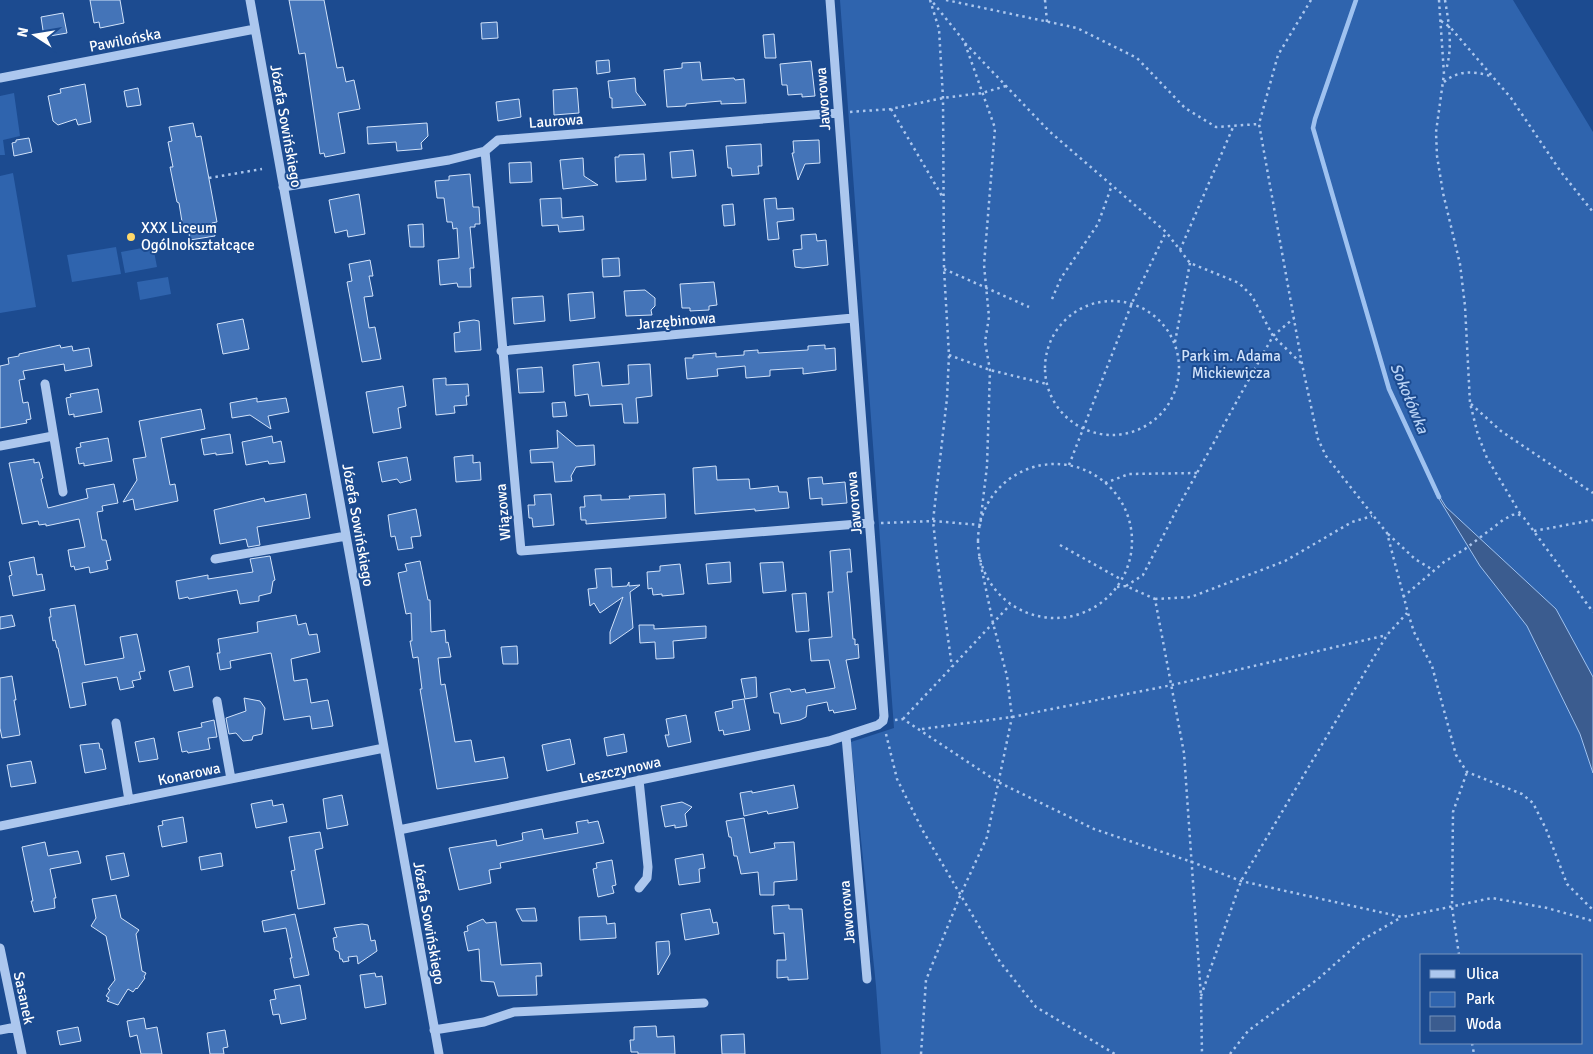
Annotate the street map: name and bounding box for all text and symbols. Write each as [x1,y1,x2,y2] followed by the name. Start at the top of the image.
[10,10,60,60] north arrow
[88,24,162,56] street label: Pawilońska
[13,26,32,39] text: N
[266,63,306,189] street label: Józefa Sowińskiego
[812,67,834,131] street label: Jaworowa
[528,110,584,132] street label: Laurowa
[141,219,255,254] place label: XXX Liceum Ogólnokształcące
[125,231,137,243] marker: XXX Liceum Ogólnokształcące
[636,309,716,333] street label: Jarzębinowa
[1181,347,1281,382] park label: Park im. Adama Mickiewicza
[1385,360,1433,437] water label: Sokołówka
[338,462,378,588] street label: Józefa Sowińskiego
[842,471,866,535] street label: Jaworowa
[492,483,514,541] street label: Wiązowa
[578,753,662,787] street label: Leszczynowa
[156,759,222,789] street label: Konarowa
[409,860,449,986] street label: Józefa Sowińskiego
[835,880,859,944] street label: Jaworowa
[1420,954,1583,1044] legend
[1466,965,1499,983] text: Ulica
[10,970,38,1026] street label: Sasanek
[1466,990,1495,1008] text: Park
[1466,1015,1502,1033] text: Woda

